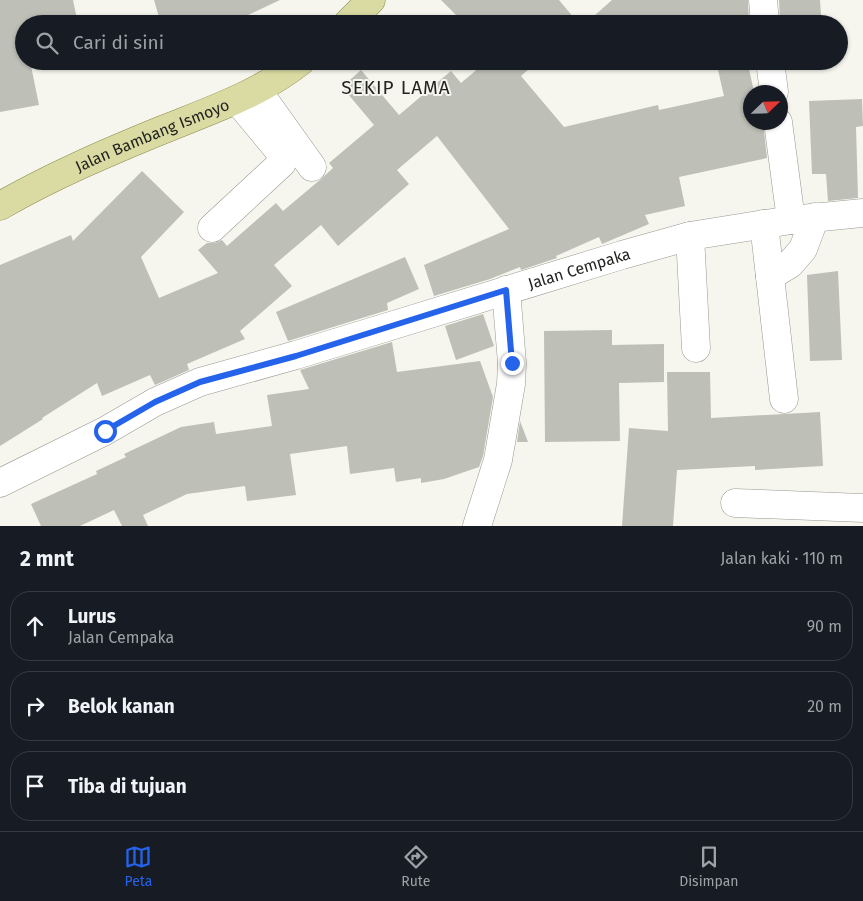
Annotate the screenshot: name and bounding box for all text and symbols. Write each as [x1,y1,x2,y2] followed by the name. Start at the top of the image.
[15,15,848,70] search box
[33,29,61,57] icon: search
[73,31,164,54] text: Cari di sini
[341,76,451,99] district label: SEKIP LAMA
[743,85,788,130] north arrow
[72,95,232,176] street label: Jalan Bambang Ismoyo
[525,244,632,293] street label: Jalan Cempaka
[501,352,524,375] route end
[94,420,117,443] route start
[20,546,74,572] text: 2 mnt
[720,549,843,568] text: Jalan kaki · 110 m
[68,605,116,628] text: Lurus
[21,612,49,640] icon: ahead
[807,617,842,636] text: 90 m
[68,628,174,647] text: Jalan Cempaka
[21,692,49,720] icon: right
[68,695,175,718] text: Belok kanan
[807,697,842,716] text: 20 m
[21,772,49,800] icon: arrive
[68,775,187,798] text: Tiba di tujuan
[124,843,152,890] tab: Peta
[401,843,430,890] tab: Rute
[679,843,739,890] tab: Disimpan

